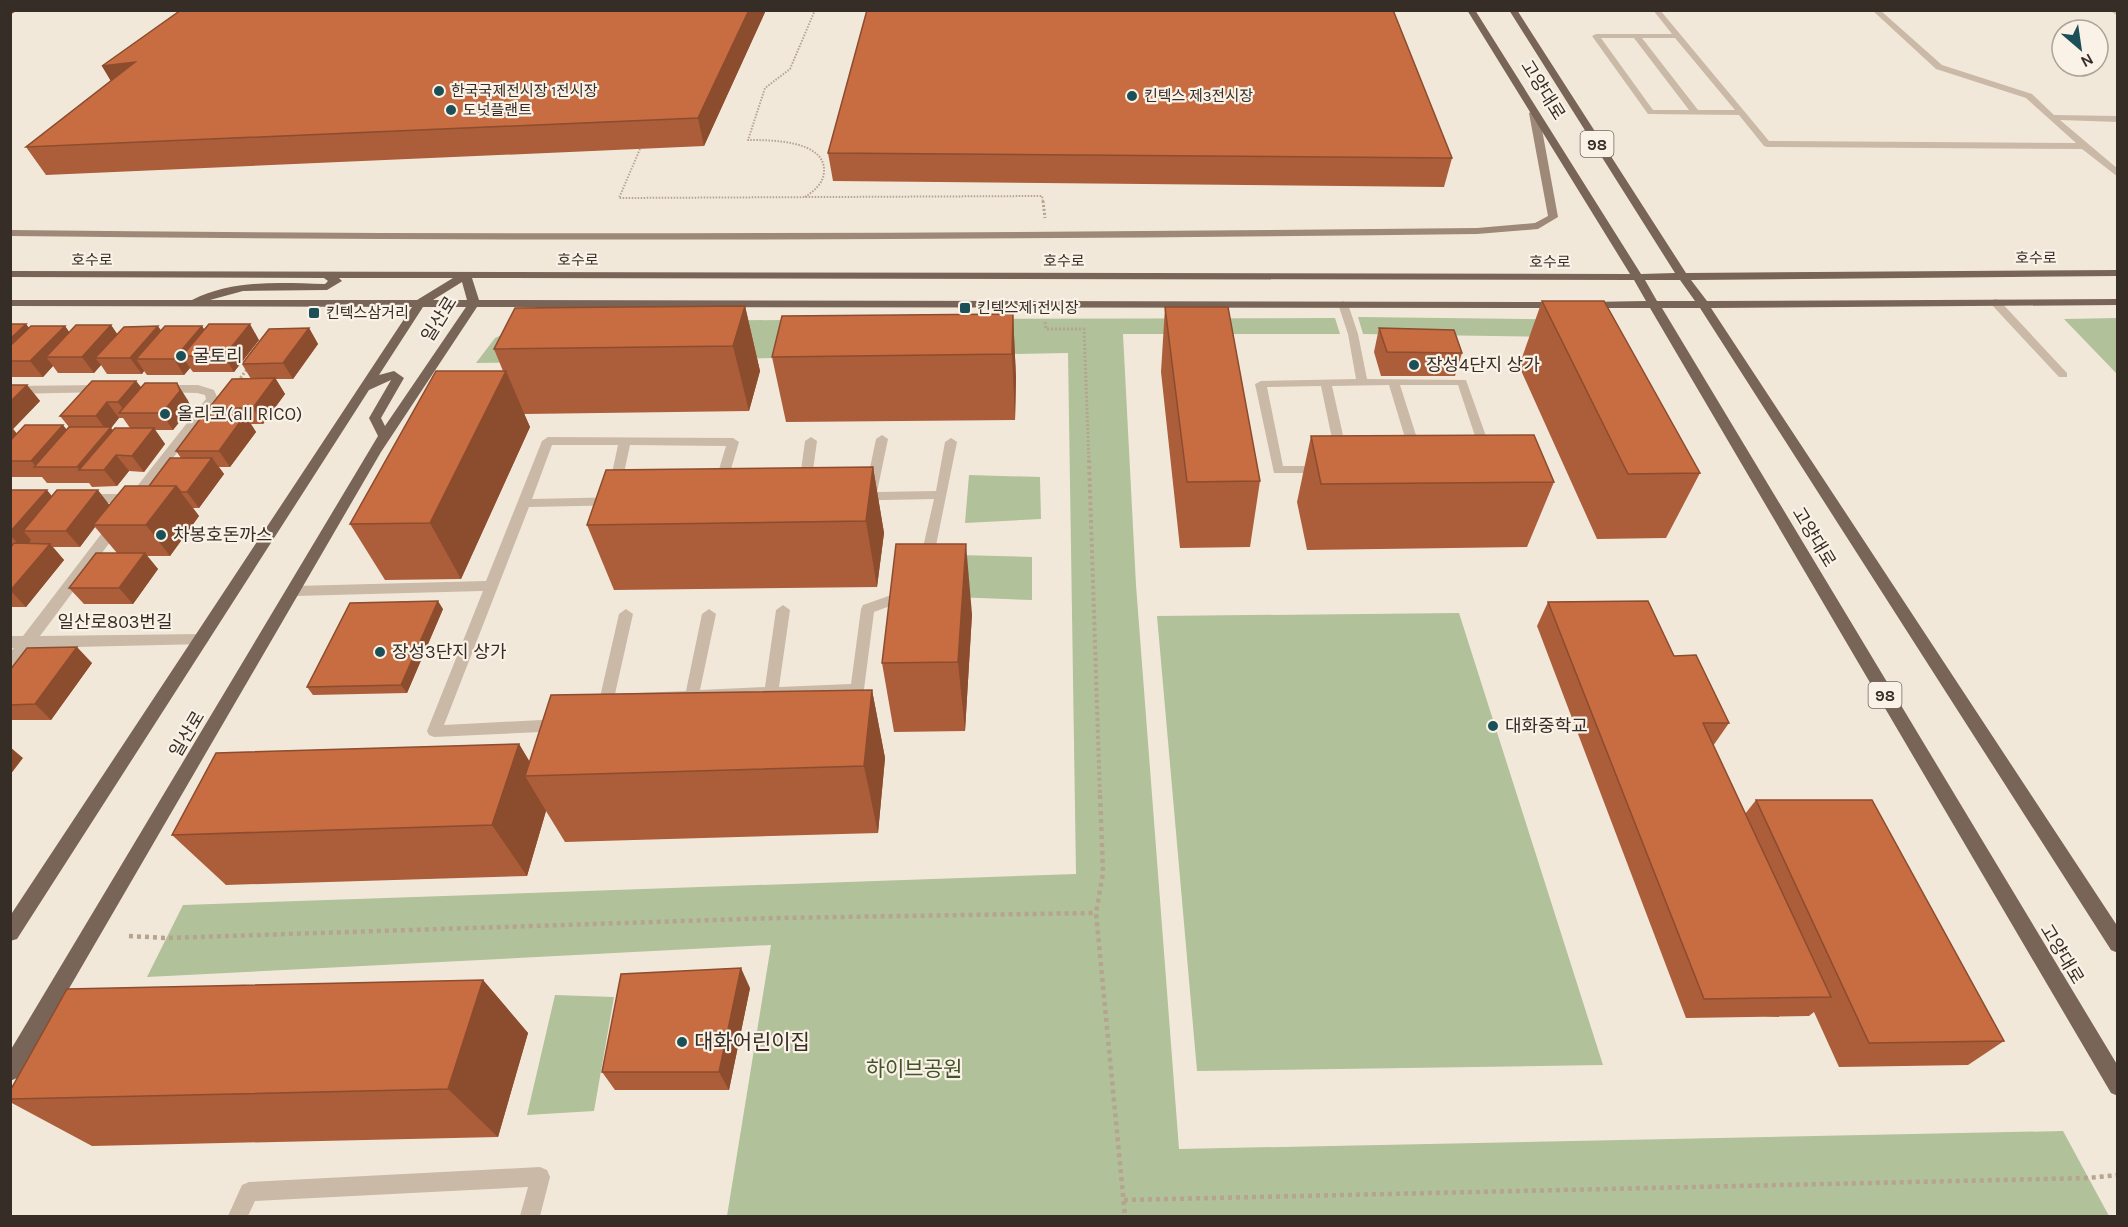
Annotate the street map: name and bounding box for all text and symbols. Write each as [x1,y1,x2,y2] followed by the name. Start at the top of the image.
[2050,18,2110,78] north arrow
[2077,50,2097,72] text: N
[1516,56,1570,124] street label: 고양대로
[451,82,598,100] place label: 한국국제전시장 1전시장
[432,84,446,98] marker: 한국국제전시장 1전시장
[1144,87,1253,105] place label: 킨텍스 제3전시장
[1125,89,1139,103] marker: 킨텍스 제3전시장
[463,101,532,119] place label: 도넛플랜트
[444,103,458,117] marker: 도넛플랜트
[1580,131,1614,157] road number: 98
[2015,249,2057,267] street label: 호수로
[71,251,113,269] street label: 호수로
[557,251,599,269] street label: 호수로
[1043,252,1085,270] street label: 호수로
[1529,253,1571,271] street label: 호수로
[417,292,461,346] street label: 일산로
[977,299,1079,317] place label: 킨텍스제1전시장
[958,301,972,315] marker: 킨텍스제1전시장
[326,304,409,322] place label: 킨텍스삼거리
[307,306,321,320] marker: 킨텍스삼거리
[193,345,243,367] place label: 굴토리
[174,349,188,363] marker: 굴토리
[1426,354,1540,376] place label: 장성4단지 상가
[1407,358,1421,372] marker: 장성4단지 상가
[177,403,302,425] place label: 올리코(all RICO)
[158,407,172,421] marker: 올리코(all RICO)
[1788,503,1840,571] street label: 고양대로
[173,524,272,546] place label: 차봉호돈까스
[154,528,168,542] marker: 차봉호돈까스
[57,611,173,633] street label: 일산로803번길
[392,641,507,663] place label: 장성3단지 상가
[373,645,387,659] marker: 장성3단지 상가
[1868,682,1902,708] road number: 98
[165,707,209,761] street label: 일산로
[1505,715,1588,737] place label: 대화중학교
[1486,719,1500,733] marker: 대화중학교
[2036,920,2088,988] street label: 고양대로
[694,1030,810,1054] place label: 대화어린이집
[675,1035,689,1049] marker: 대화어린이집
[866,1057,962,1081] park label: 하이브공원

